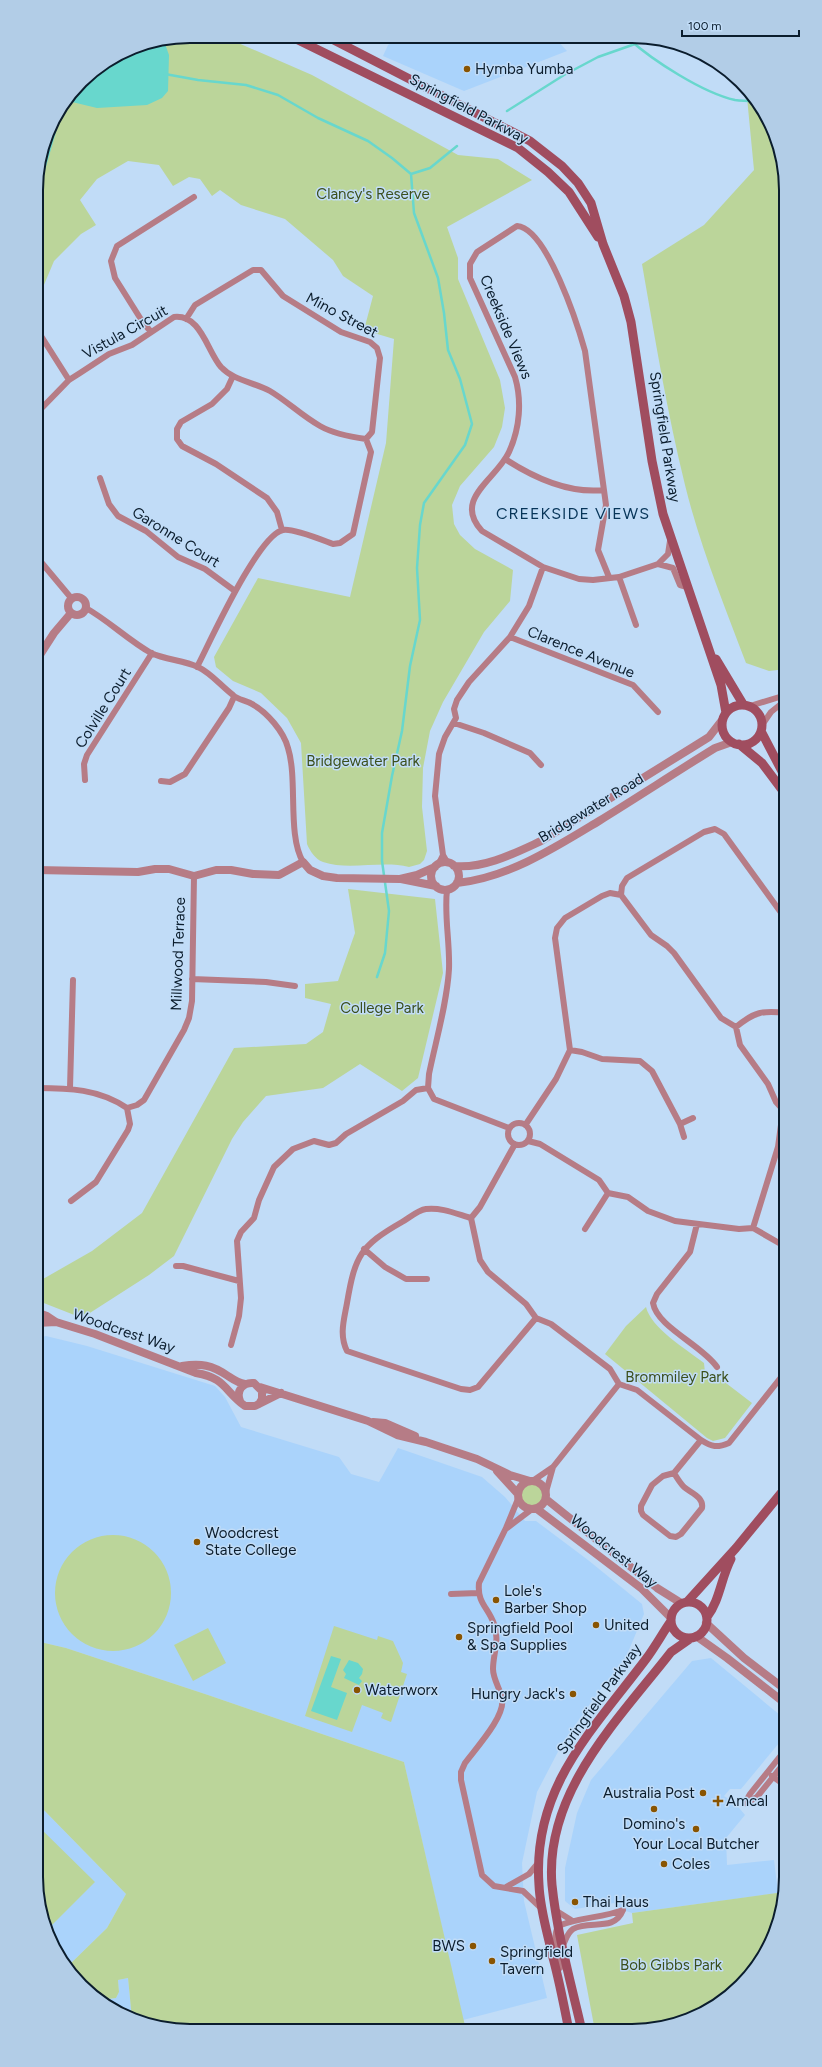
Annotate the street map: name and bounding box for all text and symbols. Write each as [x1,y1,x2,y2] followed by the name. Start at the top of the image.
[682,12,799,38] scale bar
[688,19,722,33] text: 100 m
[475,60,573,78] place label: Hymba Yumba
[462,64,472,74] marker: Hymba Yumba
[406,70,532,148] street label: Springfield Parkway
[316,185,430,203] park label: Clancy's Reserve
[476,272,536,382] street label: Creekside Views
[303,289,381,342] street label: Mino Street
[79,301,171,363] street label: Vistula Circuit
[646,370,684,504] street label: Springfield Parkway
[129,503,223,571] street label: Garonne Court
[496,504,650,523] district label: CREEKSIDE VIEWS
[525,622,637,682] street label: Clarence Avenue
[71,664,135,751] street label: Colville Court
[306,752,421,770] park label: Bridgewater Park
[535,769,647,847] street label: Bridgewater Road
[167,897,189,1011] street label: Millwood Terrace
[340,999,424,1017] park label: College Park
[71,1305,178,1357] street label: Woodcrest Way
[625,1368,729,1386] park label: Brommiley Park
[567,1510,661,1592] street label: Woodcrest Way
[205,1524,296,1559] place label: Woodcrest State College
[192,1537,202,1547] marker: Woodcrest State College
[504,1582,587,1617] place label: Lole's Barber Shop
[491,1595,501,1605] marker: Lole's Barber Shop
[604,1616,649,1634] place label: United
[467,1619,573,1654] place label: Springfield Pool & Spa Supplies
[591,1620,601,1630] marker: United
[454,1632,464,1642] marker: Springfield Pool & Spa Supplies
[553,1640,645,1758] street label: Springfield Parkway
[365,1681,438,1699] place label: Waterworx
[352,1685,362,1695] marker: Waterworx
[471,1685,565,1703] place label: Hungry Jack's
[568,1689,578,1699] marker: Hungry Jack's
[603,1784,695,1802] place label: Australia Post
[698,1788,708,1798] marker: Australia Post
[726,1792,768,1810] place label: Amcal
[713,1796,723,1806] marker: Amcal
[649,1804,659,1814] marker: Domino's
[623,1815,685,1833] place label: Domino's
[691,1824,701,1834] marker: Your Local Butcher
[633,1835,759,1853] place label: Your Local Butcher
[672,1855,710,1873] place label: Coles
[659,1859,669,1869] marker: Coles
[583,1893,649,1911] place label: Thai Haus
[570,1897,580,1907] marker: Thai Haus
[432,1937,465,1955] place label: BWS
[468,1941,478,1951] marker: BWS
[500,1943,573,1978] place label: Springfield Tavern
[487,1956,497,1966] marker: Springfield Tavern
[620,1956,723,1974] park label: Bob Gibbs Park

